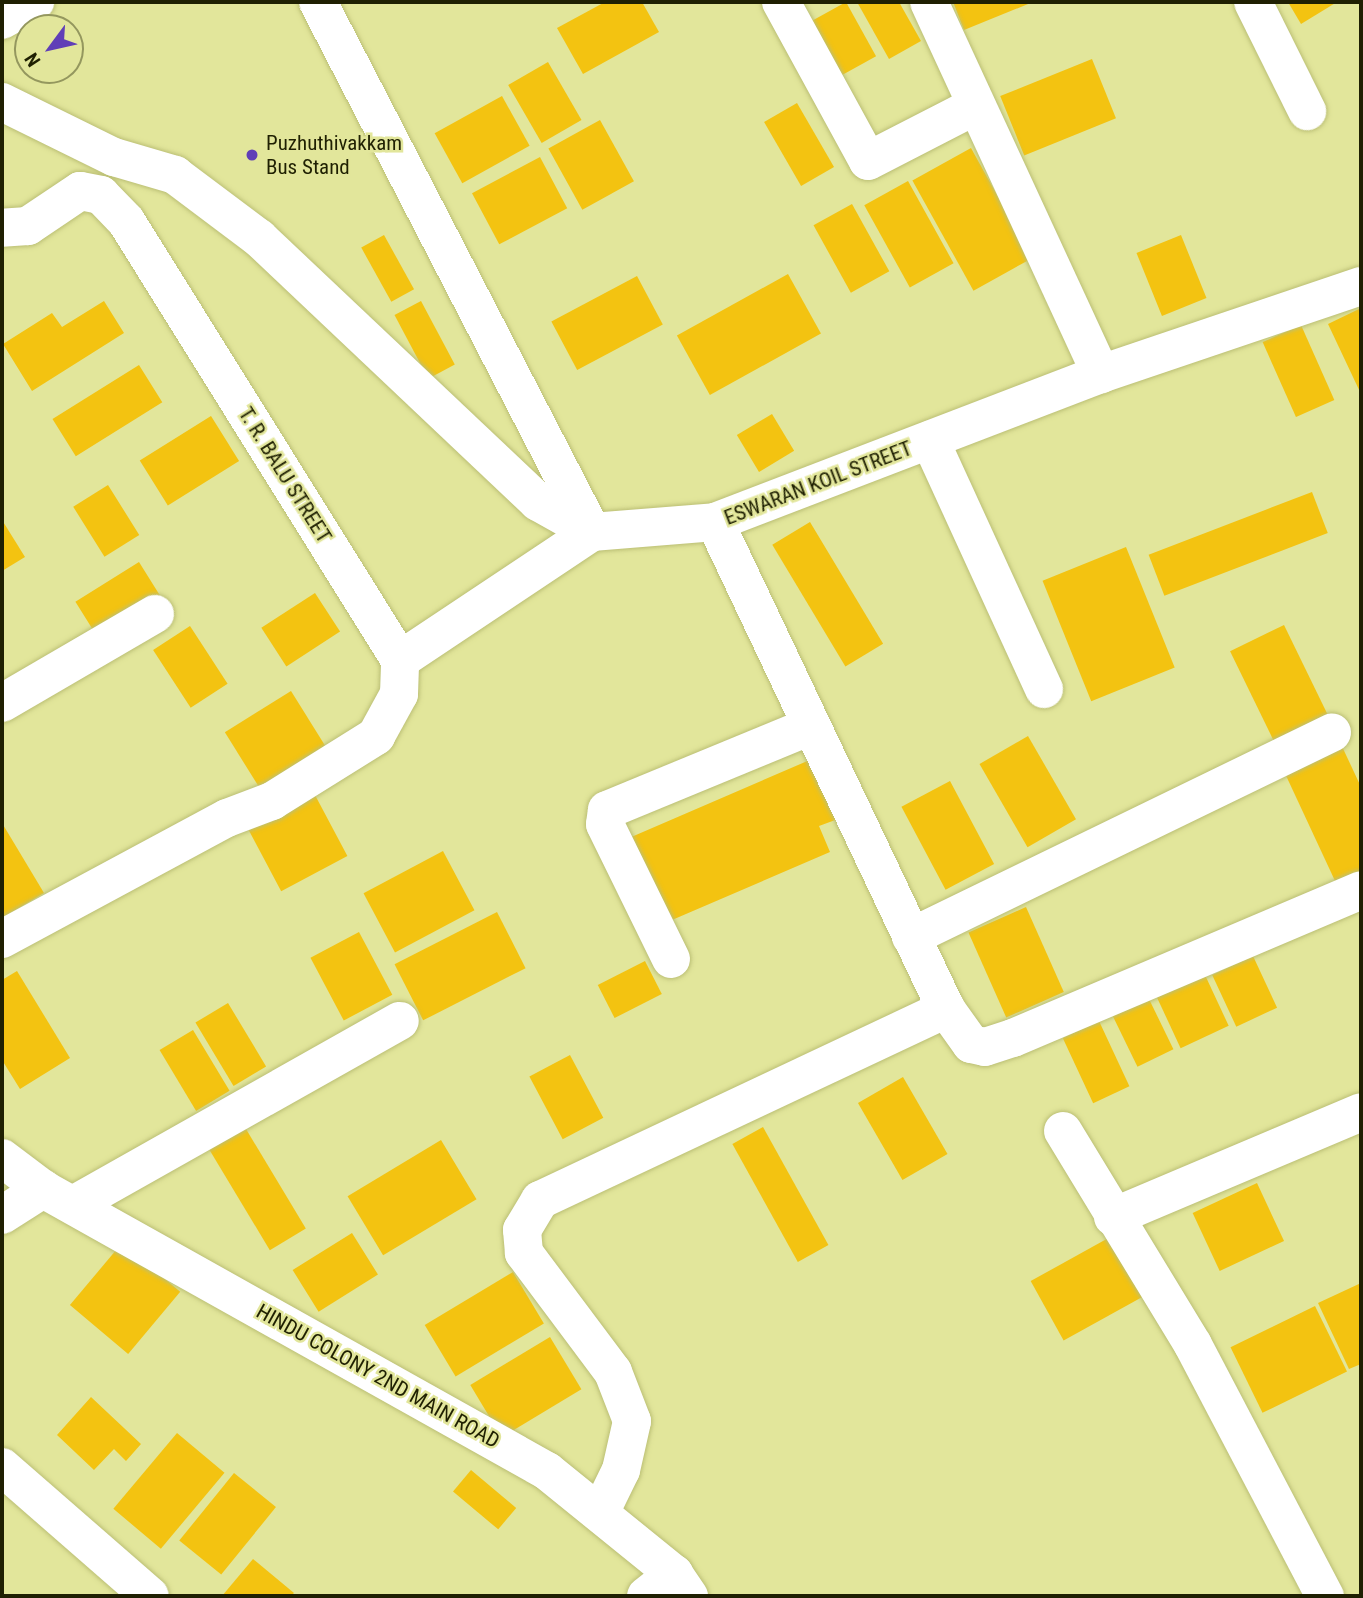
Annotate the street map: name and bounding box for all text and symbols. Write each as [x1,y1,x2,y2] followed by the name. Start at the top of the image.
[14,14,84,84] north arrow
[20,48,45,71] text: N
[266,130,402,180] place label: Puzhuthivakkam Bus Stand
[244,147,260,163] marker: Puzhuthivakkam Bus Stand
[233,403,337,547] street label: T. R. BALU STREET
[721,436,915,530] street label: ESWARAN KOIL STREET
[252,1299,504,1453] street label: HINDU COLONY 2ND MAIN ROAD

